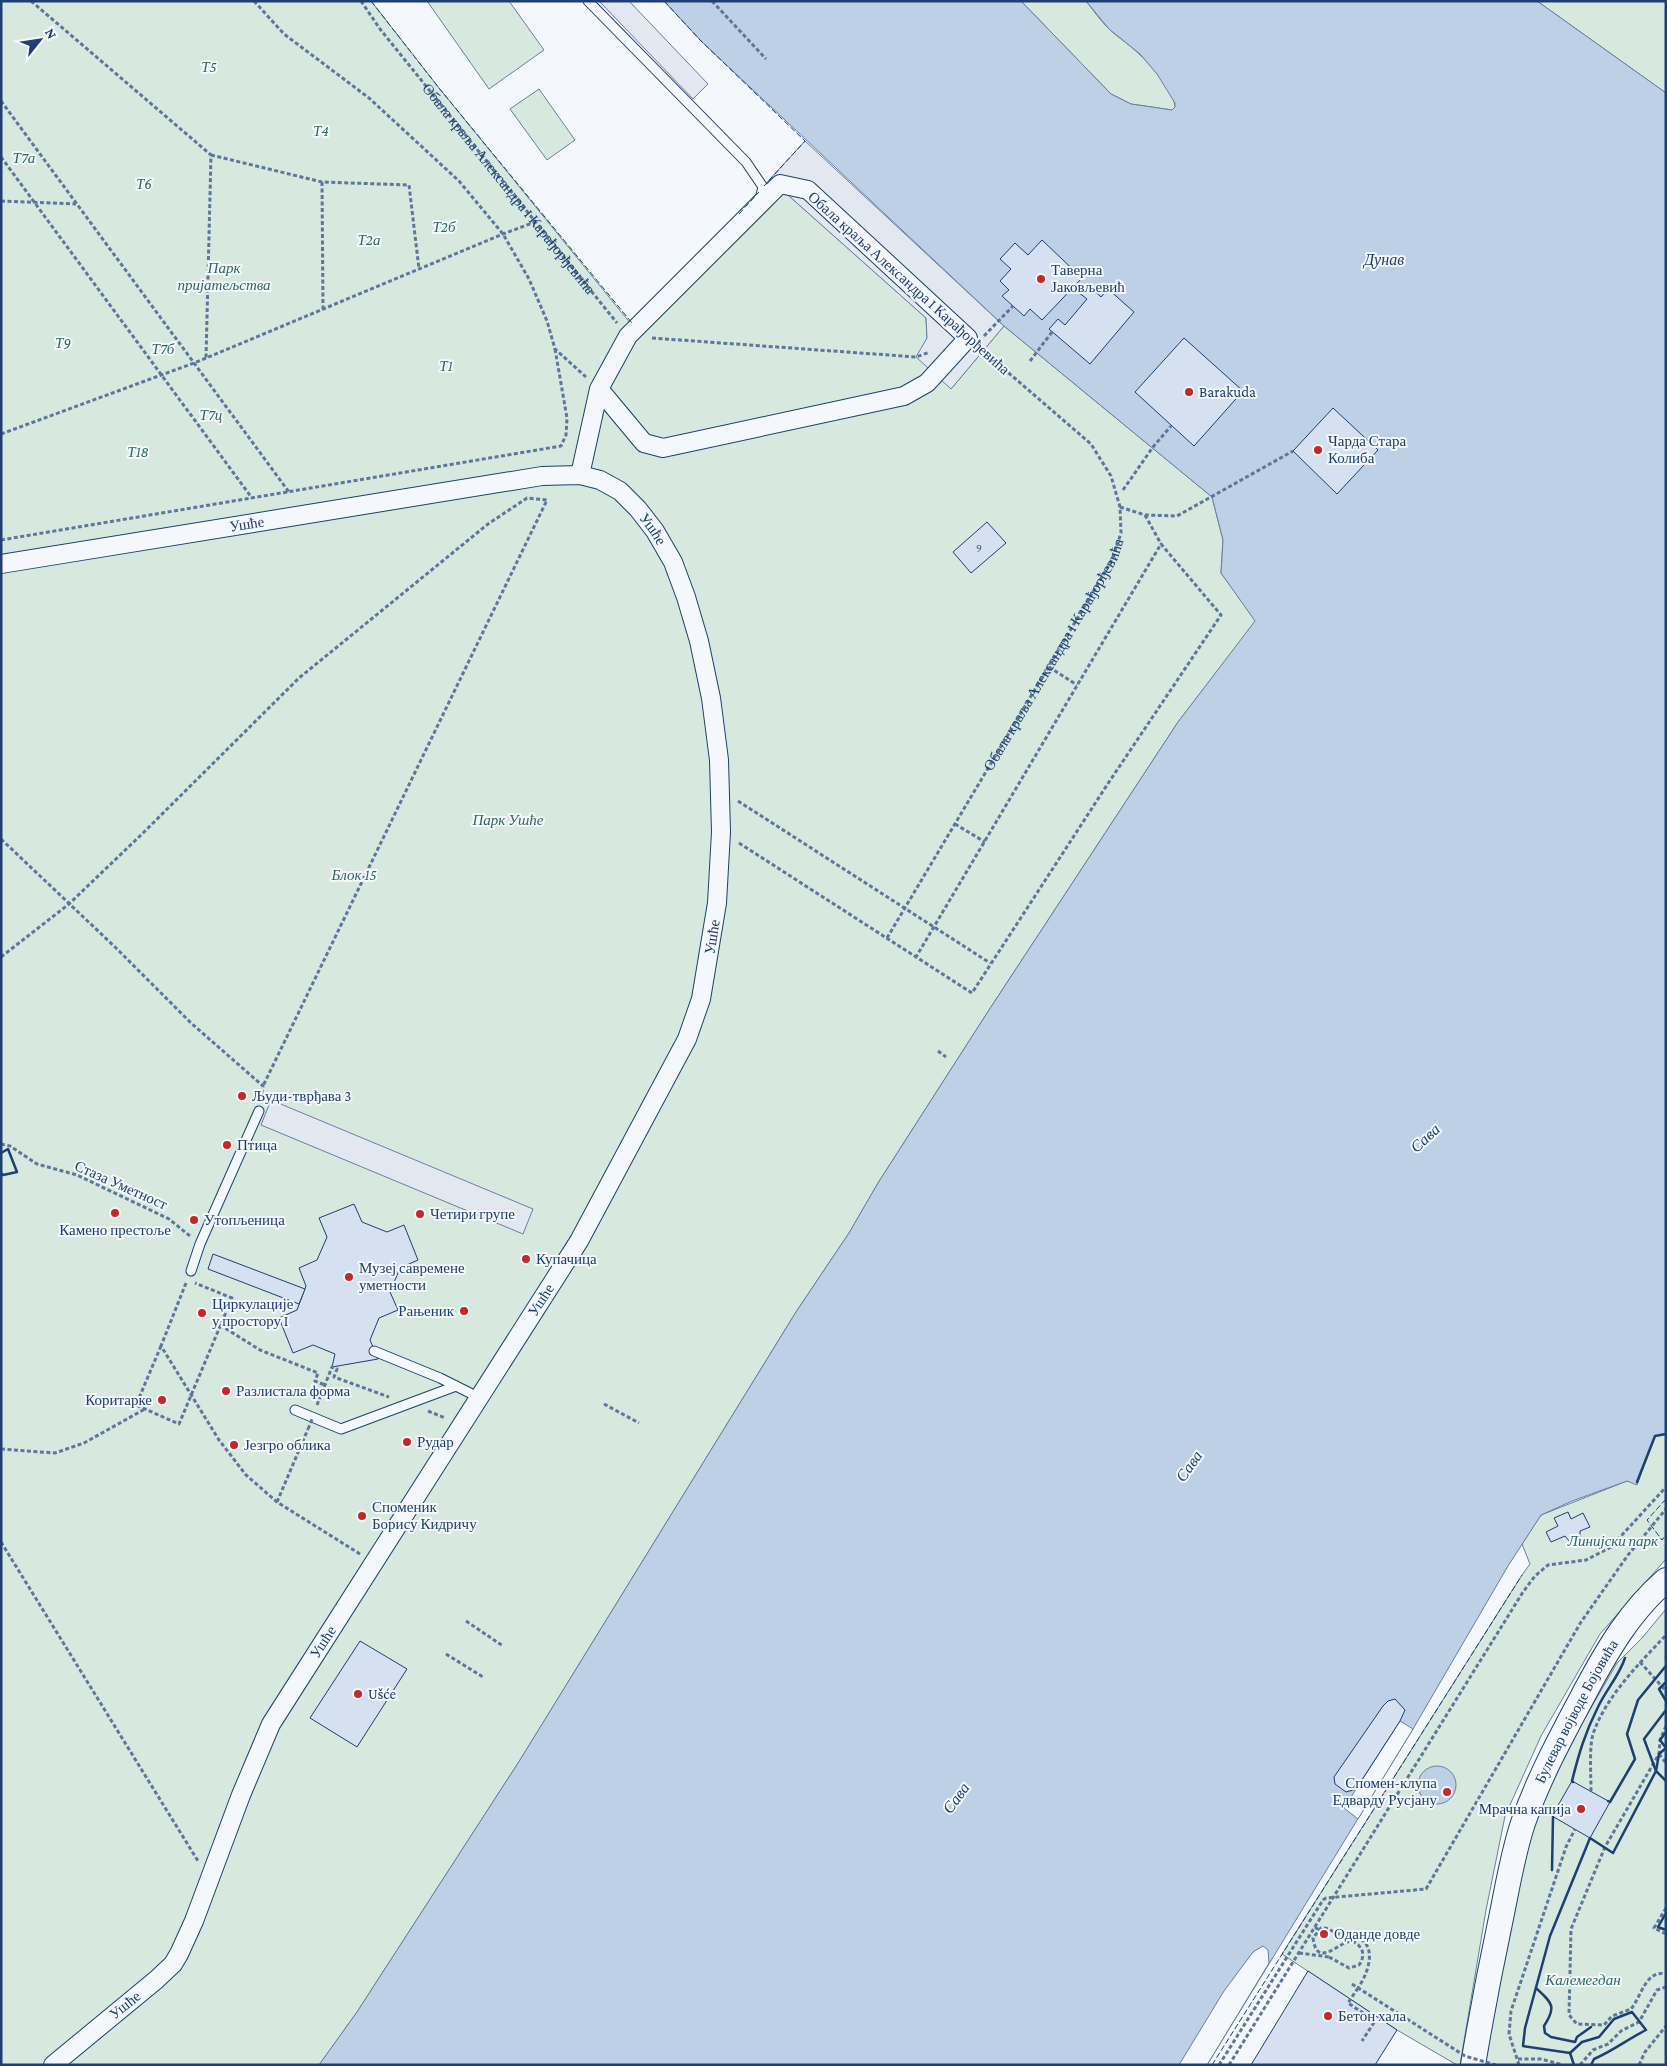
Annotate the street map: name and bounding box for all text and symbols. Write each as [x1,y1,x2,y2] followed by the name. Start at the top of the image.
[15,15,65,65] north arrow
[42,25,61,42] text: N
[201,59,217,75] park label: Т5
[419,80,599,297] street label: Обала краља Александра I Карађорђевића
[313,123,329,139] park label: Т4
[13,150,35,166] park label: Т7а
[136,176,152,192] park label: Т6
[805,188,1013,378] street label: Обала краља Александра I Карађорђевића
[432,219,456,235] park label: Т2б
[358,232,381,248] park label: Т2а
[1362,251,1404,269] water label: Дунав
[177,260,271,293] park label: Парк пријатељства
[1051,262,1125,295] place label: Таверна Јаковљевић
[1035,273,1047,285] marker: Таверна Јаковљевић
[55,335,71,351] park label: Т9
[152,341,175,357] park label: Т7б
[439,358,453,374] park label: Т1
[1199,384,1256,400] place label: Barakuda
[1183,386,1195,398] marker: Barakuda
[200,407,222,423] park label: Т7ц
[1328,433,1407,466] place label: Чарда Стара Колиба
[127,444,149,460] park label: Т18
[1312,444,1324,456] marker: Чарда Стара Колиба
[636,510,669,548] street label: Ушће
[228,513,266,535] street label: Ушће
[980,536,1127,774] street label: Обала краља Александра I Карађорђевића
[976,541,982,555] house number: 9
[471,812,544,828] park label: Парк Ушће
[331,867,376,883] park label: Блок 15
[701,918,723,956] street label: Ушће
[252,1088,351,1104] place label: Људи-тврђава 3
[236,1090,248,1102] marker: Људи-тврђава 3
[1407,1120,1443,1156] water label: Сава
[237,1137,277,1153] place label: Птица
[221,1139,233,1151] marker: Птица
[72,1157,170,1213] street label: Стаза Уметност
[430,1206,515,1222] place label: Четири групе
[109,1207,121,1219] marker: Камено престоље
[414,1208,426,1220] marker: Четири групе
[204,1212,285,1228] place label: Утопљеница
[188,1214,200,1226] marker: Утопљеница
[59,1222,171,1238] place label: Камено престоље
[536,1251,597,1267] place label: Купачица
[520,1253,532,1265] marker: Купачица
[359,1260,465,1293] place label: Музеј савремене уметности
[343,1271,355,1283] marker: Музеј савремене уметности
[525,1281,557,1319] street label: Ушће
[212,1296,294,1329] place label: Циркулације у простору I
[398,1303,455,1319] place label: Рањеник
[458,1305,470,1317] marker: Рањеник
[196,1307,208,1319] marker: Циркулације у простору I
[236,1383,350,1399] place label: Разлистала форма
[220,1385,232,1397] marker: Разлистала форма
[85,1392,152,1408] place label: Коритарке
[156,1394,168,1406] marker: Коритарке
[417,1434,454,1450] place label: Рудар
[401,1436,413,1448] marker: Рудар
[244,1437,331,1453] place label: Језгро облика
[228,1439,240,1451] marker: Језгро облика
[1172,1447,1206,1485] water label: Сава
[372,1499,477,1532] place label: Споменик Борису Кидричу
[356,1510,368,1522] marker: Споменик Борису Кидричу
[1567,1533,1659,1549] park label: Линијски парк
[307,1623,339,1661] street label: Ушће
[1532,1636,1621,1786] street label: Булевар војводе Бојовића
[368,1686,396,1702] place label: Ušće
[352,1688,364,1700] marker: Ušće
[1333,1775,1437,1808] place label: Спомен-клупа Едварду Русјану
[939,1779,973,1817] water label: Сава
[1441,1786,1453,1798] marker: Спомен-клупа Едварду Русјану
[1479,1801,1571,1817] place label: Мрачна капија
[1575,1803,1587,1815] marker: Мрачна капија
[1334,1926,1421,1942] place label: Оданде довде
[1318,1928,1330,1940] marker: Оданде довде
[1544,1972,1621,1988] park label: Калемегдан
[106,1988,144,2022] street label: Ушће
[1338,2008,1407,2024] place label: Бетон хала
[1322,2010,1334,2022] marker: Бетон хала

